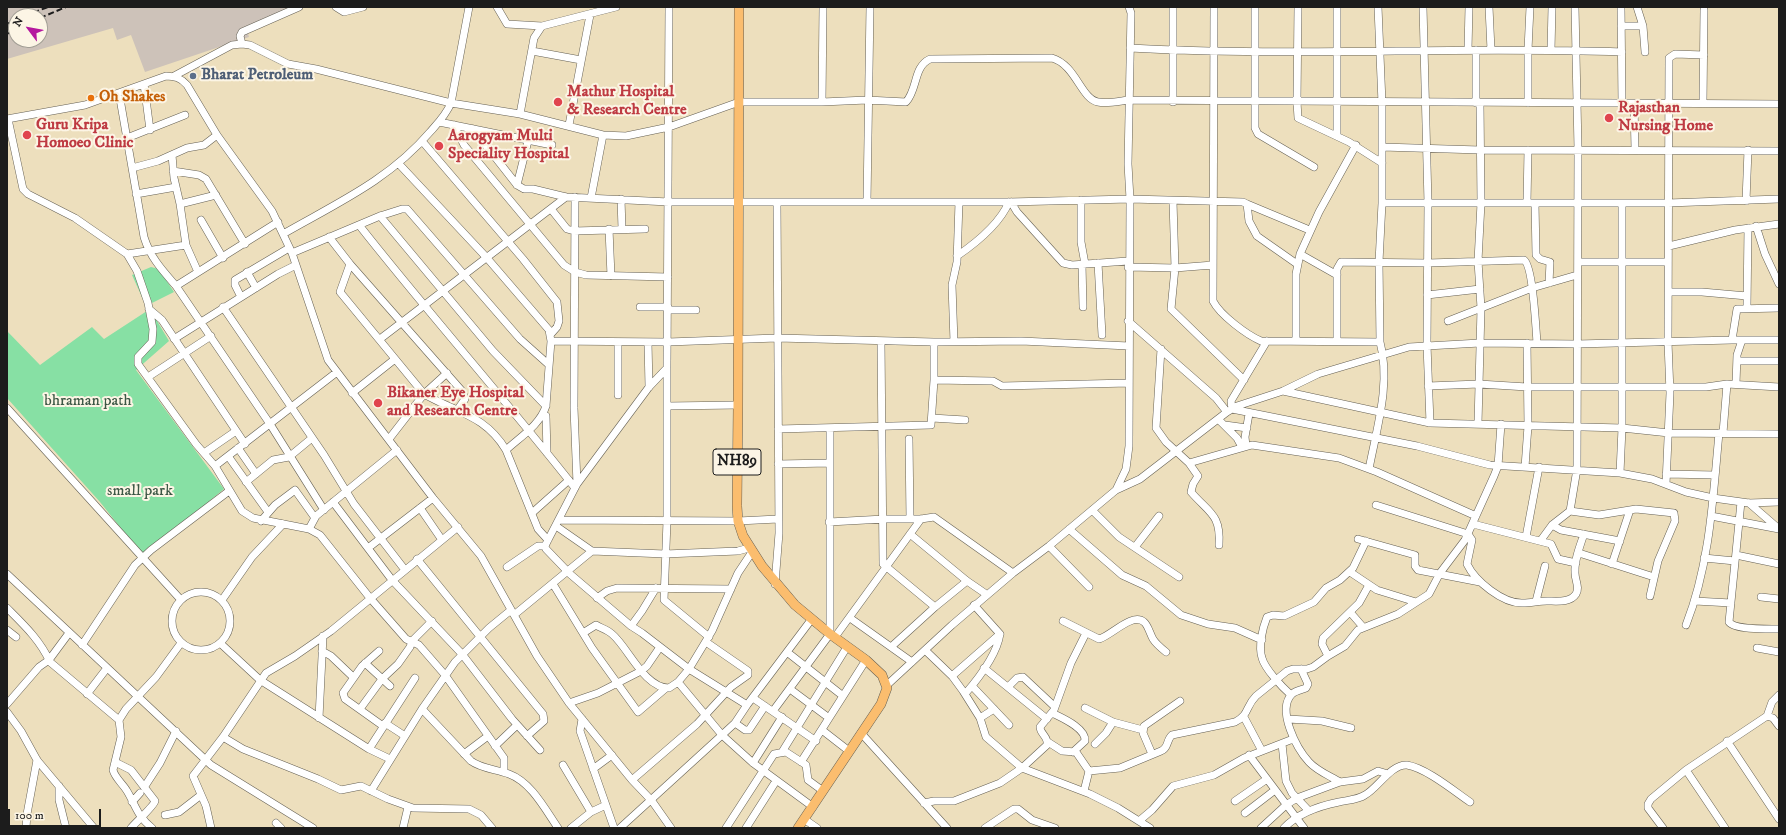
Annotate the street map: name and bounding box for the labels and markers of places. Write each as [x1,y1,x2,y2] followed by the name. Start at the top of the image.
[201,66,313,86] place label: Bharat Petroleum
[188,71,198,81] marker: Bharat Petroleum
[567,83,687,121] place label: Mathur Hospital & Research Centre
[99,88,165,108] place label: Oh Shakes
[86,93,96,103] marker: Oh Shakes
[552,96,564,108] marker: Mathur Hospital & Research Centre
[1618,99,1713,137] place label: Rajasthan Nursing Home
[1603,112,1615,124] marker: Rajasthan Nursing Home
[36,116,134,154] place label: Guru Kripa Homoeo Clinic
[448,127,569,165] place label: Aarogyam Multi Speciality Hospital
[21,129,33,141] marker: Guru Kripa Homoeo Clinic
[433,140,445,152] marker: Aarogyam Multi Speciality Hospital
[387,384,524,422] place label: Bikaner Eye Hospital and Research Centre
[372,397,384,409] marker: Bikaner Eye Hospital and Research Centre

